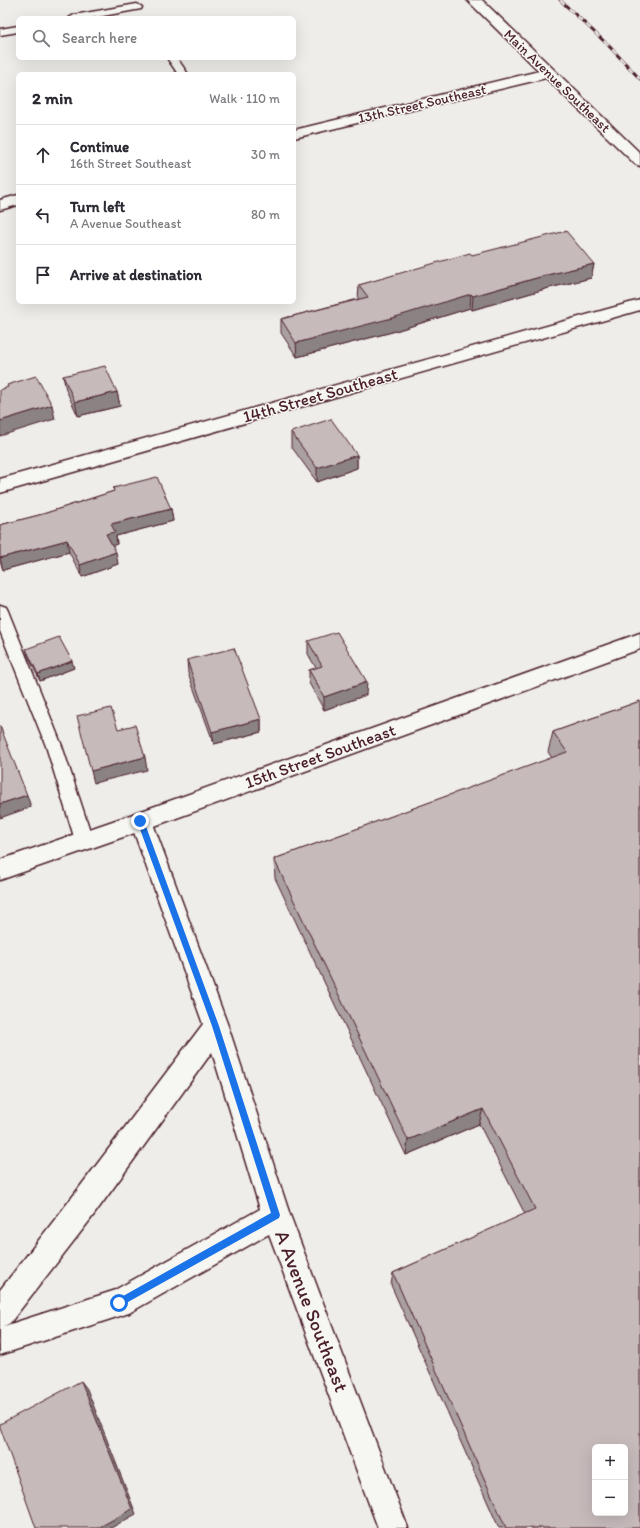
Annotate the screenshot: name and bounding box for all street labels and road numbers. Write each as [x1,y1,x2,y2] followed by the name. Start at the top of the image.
[500,26,614,136] street label: Main Avenue Southeast
[356,81,488,127] street label: 13th Street Southeast
[240,363,400,427] street label: 14th Street Southeast
[242,719,398,793] street label: 15th Street Southeast
[270,1227,354,1395] street label: A Avenue Southeast

